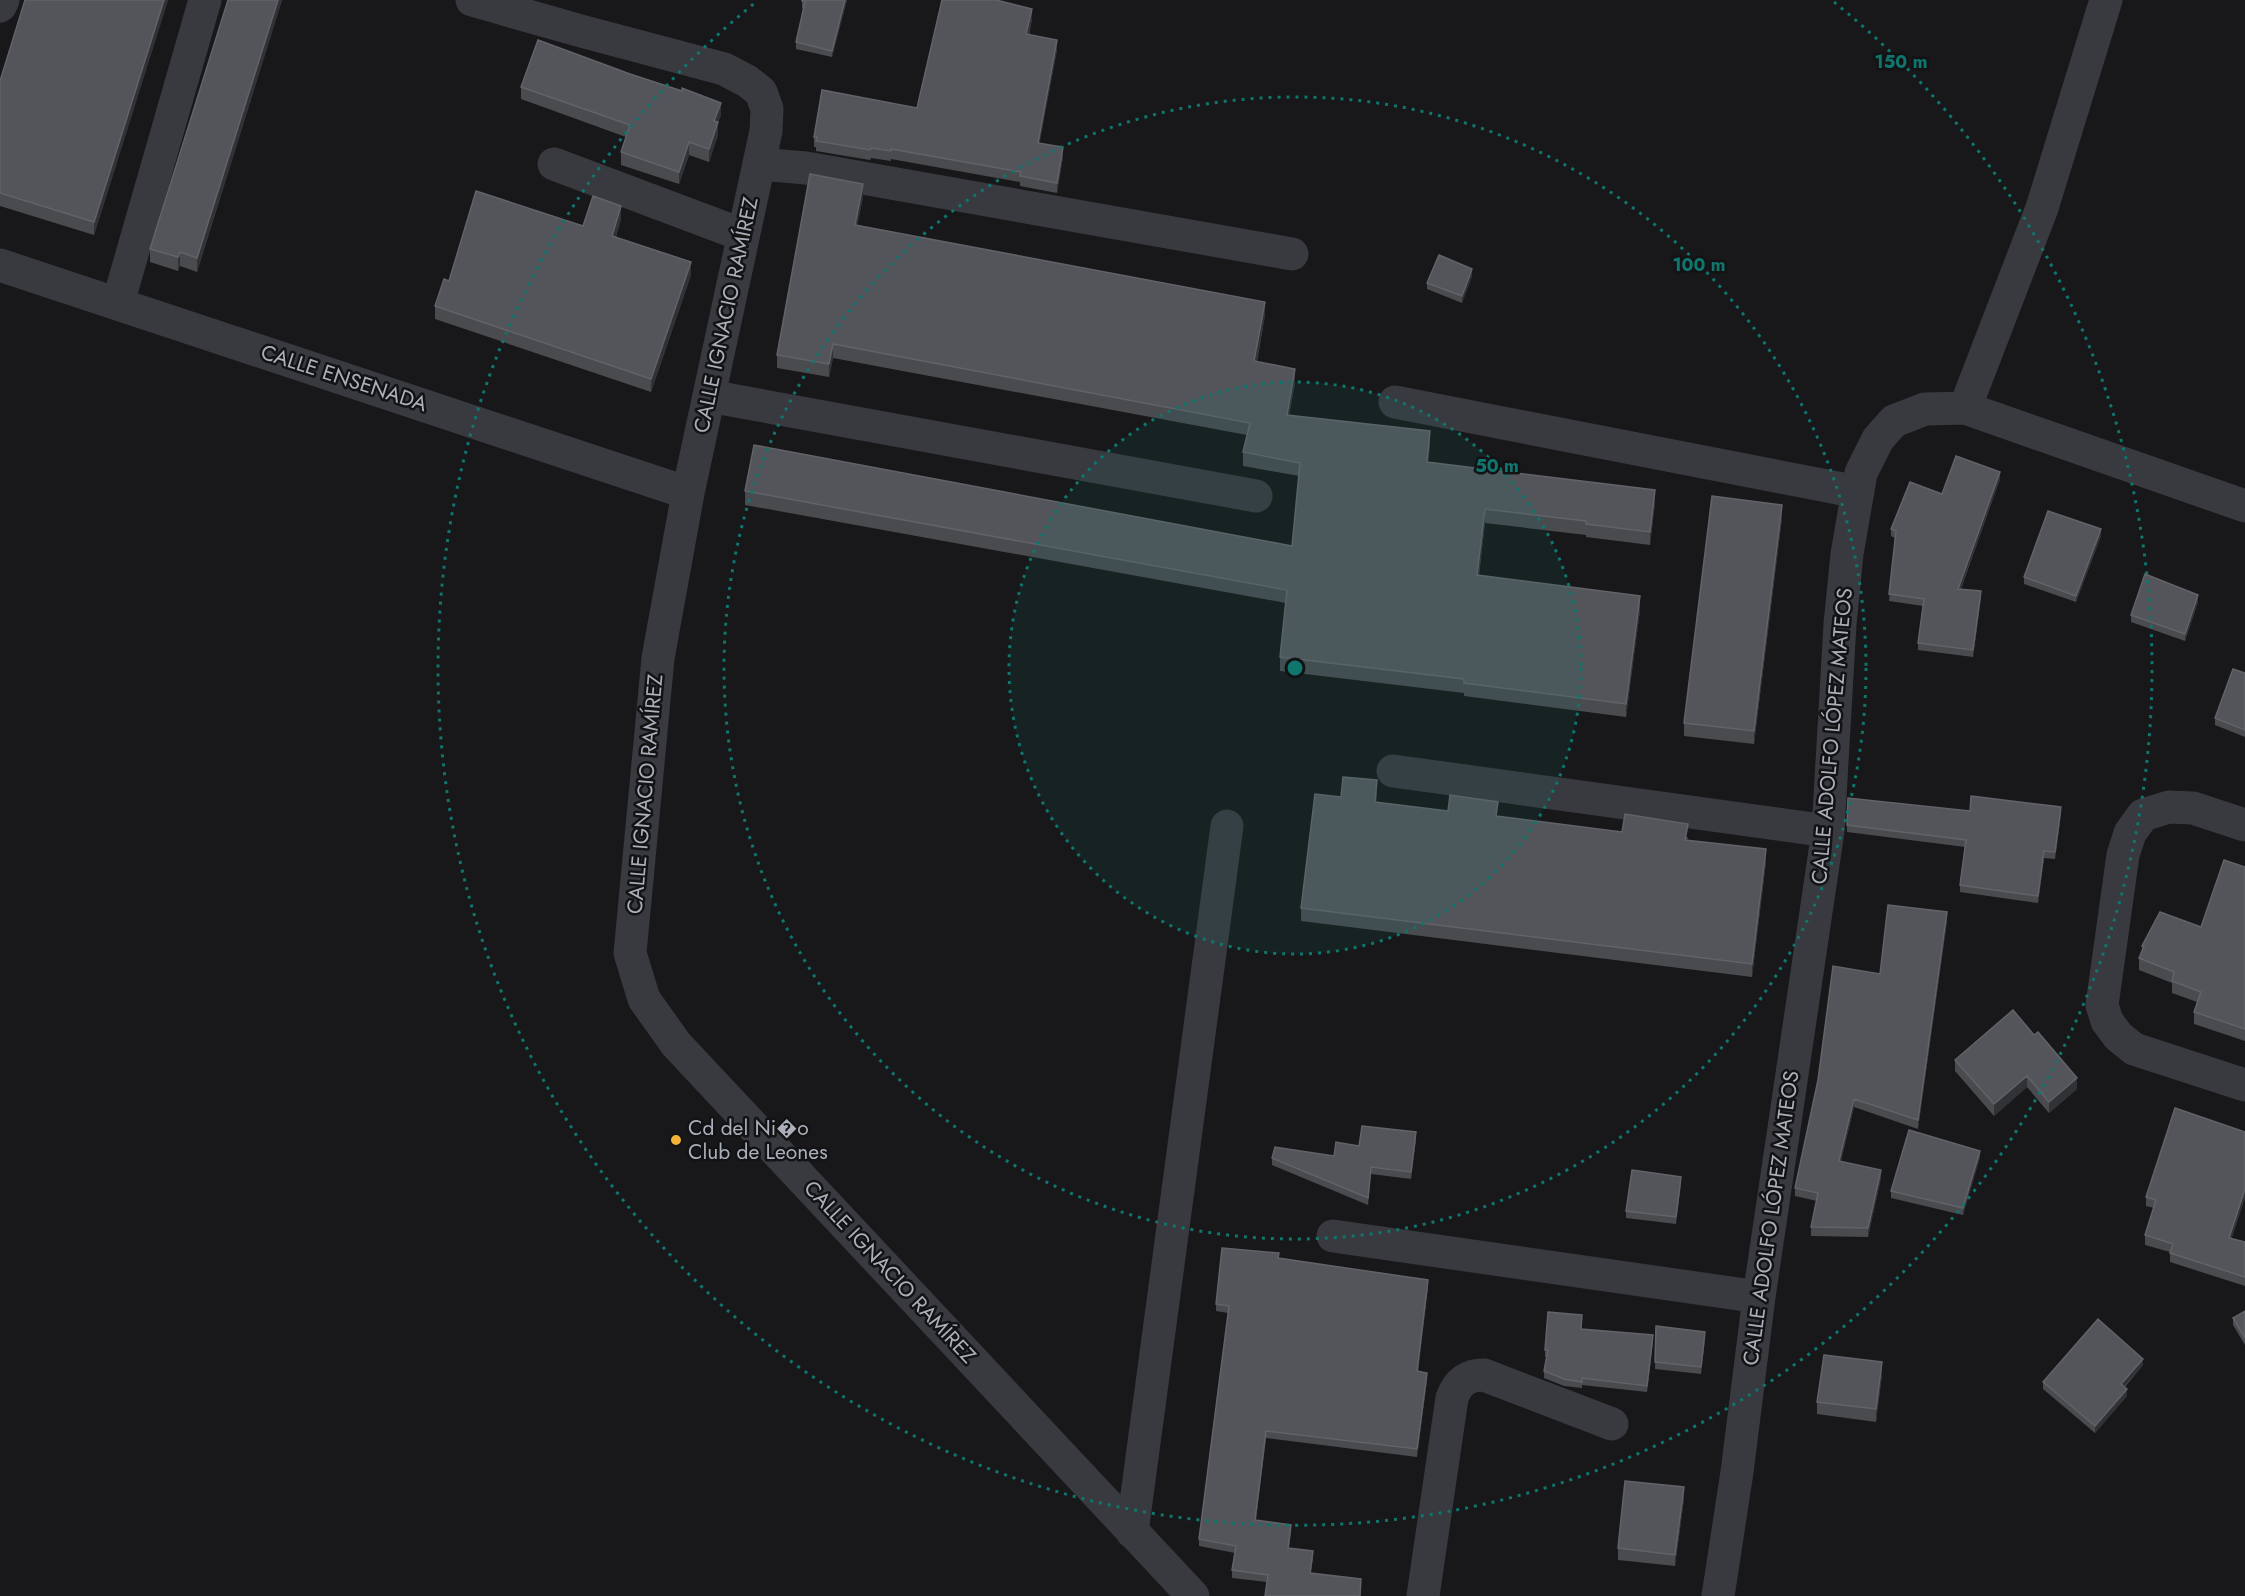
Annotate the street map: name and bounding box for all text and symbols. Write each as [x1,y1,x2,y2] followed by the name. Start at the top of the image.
[1875,49,1927,75] text: 150 m
[686,194,766,436] street label: CALLE IGNACIO RAMÍREZ
[1672,252,1726,278] text: 100 m
[257,337,431,419] street label: CALLE ENSENADA
[1475,453,1519,479] text: 50 m
[1804,587,1860,885] street label: CALLE ADOLFO LÓPEZ MATEOS
[1285,658,1305,678] centre of rings
[620,672,670,915] street label: CALLE IGNACIO RAMÍREZ
[1735,1069,1807,1367] street label: CALLE ADOLFO LÓPEZ MATEOS
[688,1113,828,1167] place label: Cd del Ni�o Club de Leones
[669,1133,683,1147] marker: Cd del Ni�o Club de Leones
[797,1174,983,1371] street label: CALLE IGNACIO RAMÍREZ

